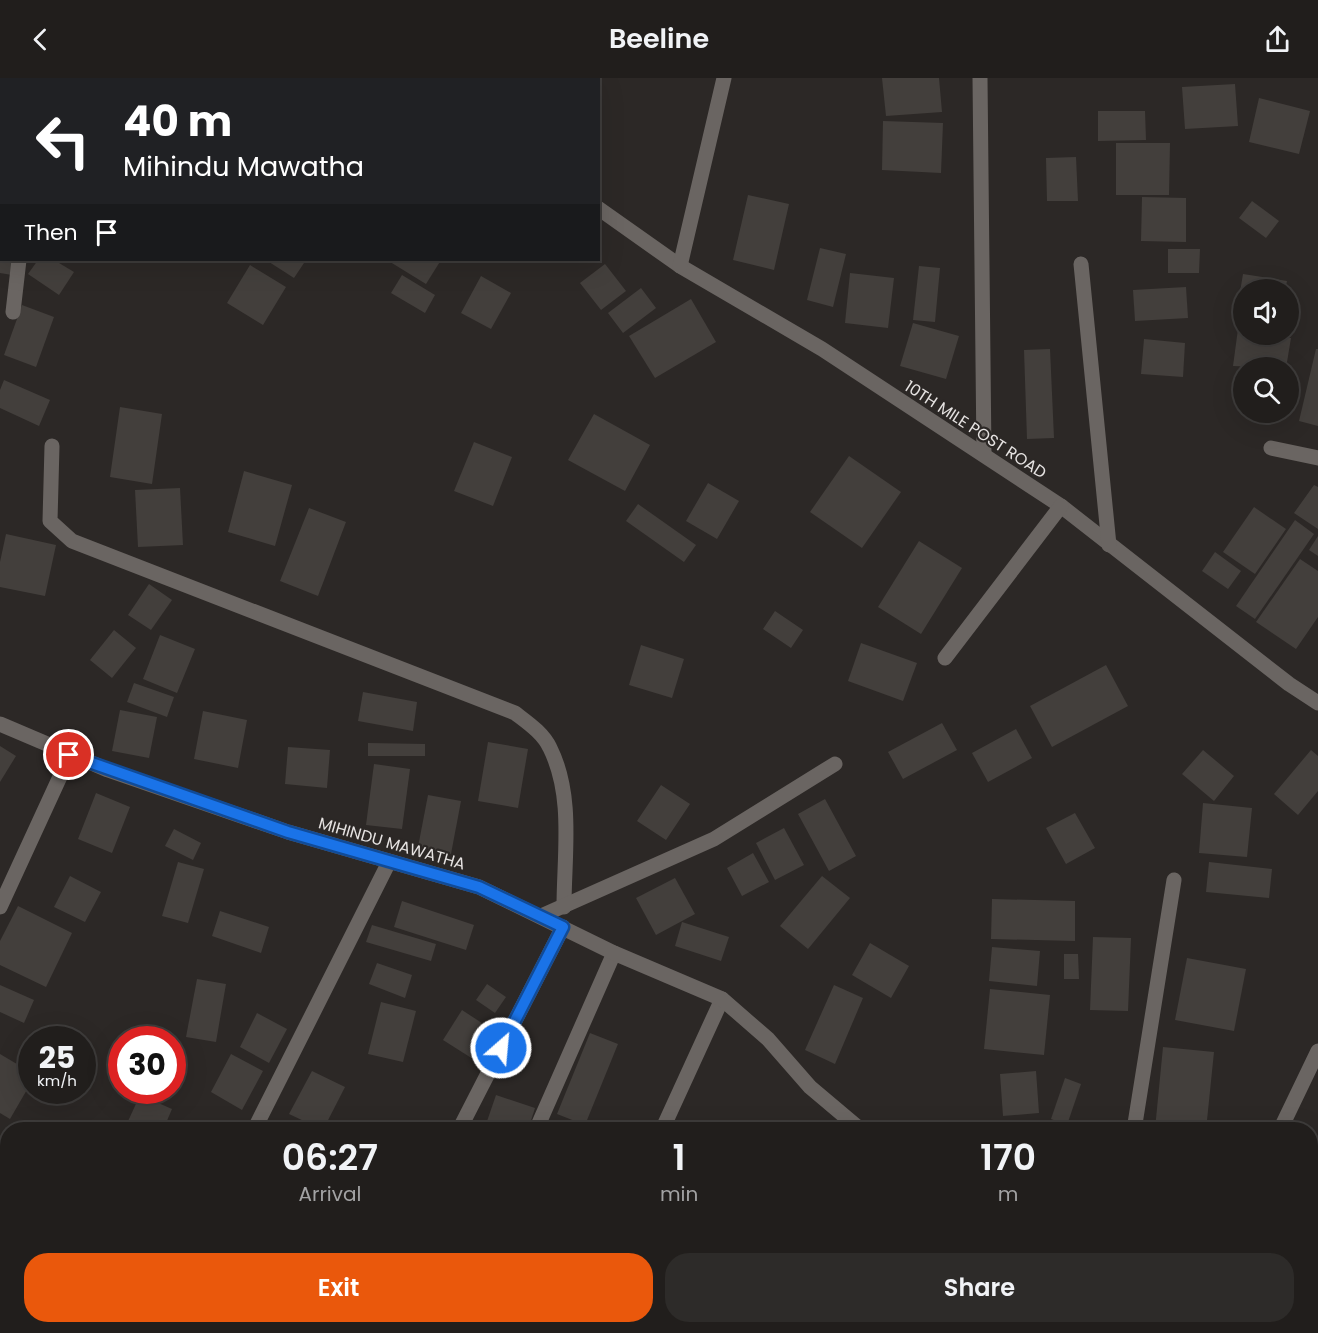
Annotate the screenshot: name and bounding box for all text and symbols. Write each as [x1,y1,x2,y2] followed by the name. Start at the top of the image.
[609,20,709,57] text: Beeline
[24,23,57,56] icon: back
[1261,23,1294,56] icon: share
[123,92,232,151] text: 40 m
[24,102,102,180] icon: left
[123,148,364,185] text: Mihindu Mawatha
[90,216,123,249] icon: arrive
[24,217,78,248] text: Then
[1233,279,1299,423] map controls
[1233,279,1299,345] button: sound
[1233,357,1299,423] button: search
[900,375,1051,484] street label: 10TH MILE POST ROAD
[43,729,94,780] pin
[52,738,85,771] icon: arrive
[316,812,468,876] street label: MIHINDU MAWATHA
[469,1016,533,1080] position arrow
[108,1026,186,1104] speed limit sign: 30
[39,1036,75,1079] text: 25
[37,1070,77,1091] text: km/h
[282,1132,378,1183] text: 06:27
[673,1132,686,1183] text: 1
[980,1132,1036,1183] text: 170
[298,1180,361,1208] text: Arrival
[660,1180,698,1208] text: min
[998,1180,1018,1208] text: m
[24,1253,653,1322] button: Exit
[665,1253,1294,1322] button: Share

